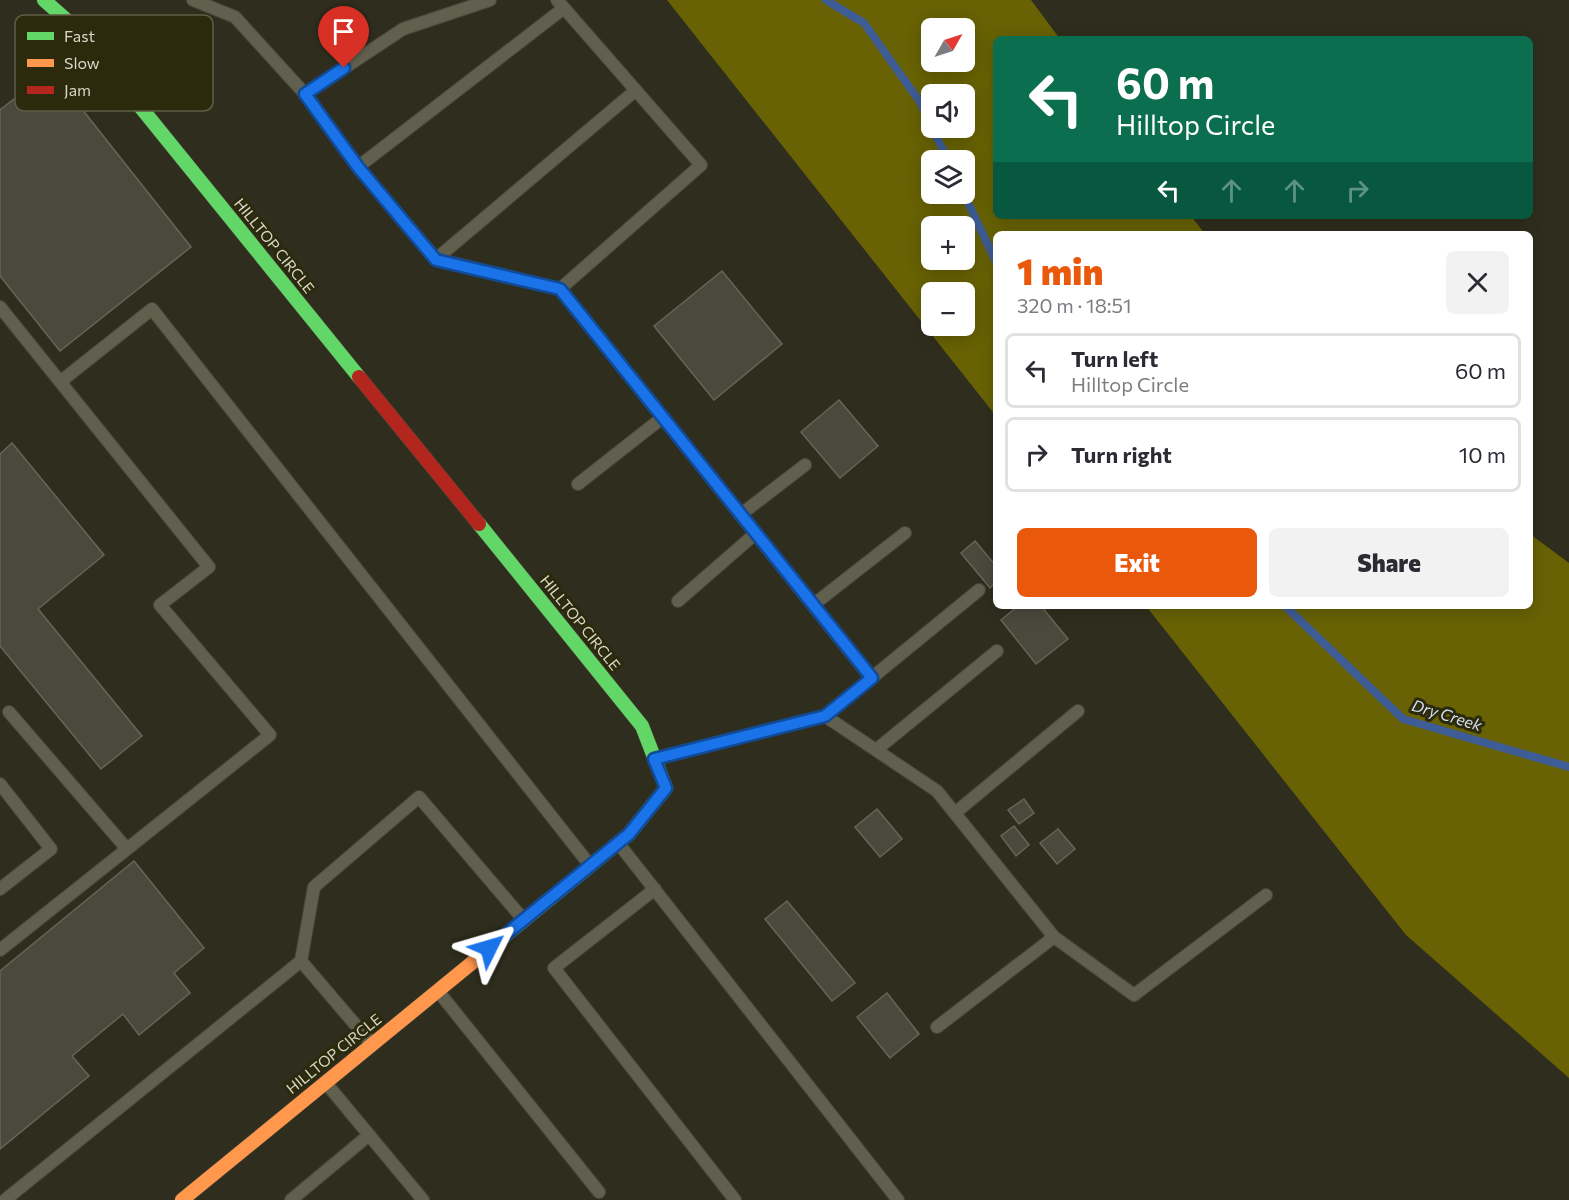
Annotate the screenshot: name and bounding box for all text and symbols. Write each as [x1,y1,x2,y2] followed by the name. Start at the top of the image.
[318,6,369,68] pin
[15,15,213,111] legend
[327,15,360,48] icon: arrive
[921,18,975,72] north arrow
[921,18,975,336] map controls
[64,26,95,45] text: Fast
[64,53,100,72] text: Slow
[1116,56,1215,108] text: 60 m
[1017,60,1095,138] icon: left
[64,80,91,99] text: Jam
[921,84,975,138] button: sound
[1116,108,1275,141] text: Hilltop Circle
[921,150,975,204] button: layers
[1152,174,1185,207] icon: left
[1215,174,1248,207] icon: ahead
[1278,174,1311,207] icon: ahead
[1341,174,1374,207] icon: right
[231,194,319,297] street label: HILLTOP CIRCLE
[921,216,975,270] button: +
[1017,248,1103,292] text: 1 min
[1446,251,1509,314] button: close
[921,282,975,336] button: −
[1017,293,1132,317] text: 320 m · 18:51
[1071,345,1158,372] text: Turn left
[1020,354,1053,387] icon: left
[1455,357,1506,384] text: 60 m
[1071,372,1189,396] text: Hilltop Circle
[1020,438,1053,471] icon: right
[1071,441,1172,468] text: Turn right
[1459,441,1506,468] text: 10 m
[1017,528,1257,597] button: Exit
[1269,528,1509,597] button: Share
[537,571,625,674] street label: HILLTOP CIRCLE
[1410,695,1485,734] water label: Dry Creek
[457,916,521,980] position arrow
[282,1009,385,1097] street label: HILLTOP CIRCLE

